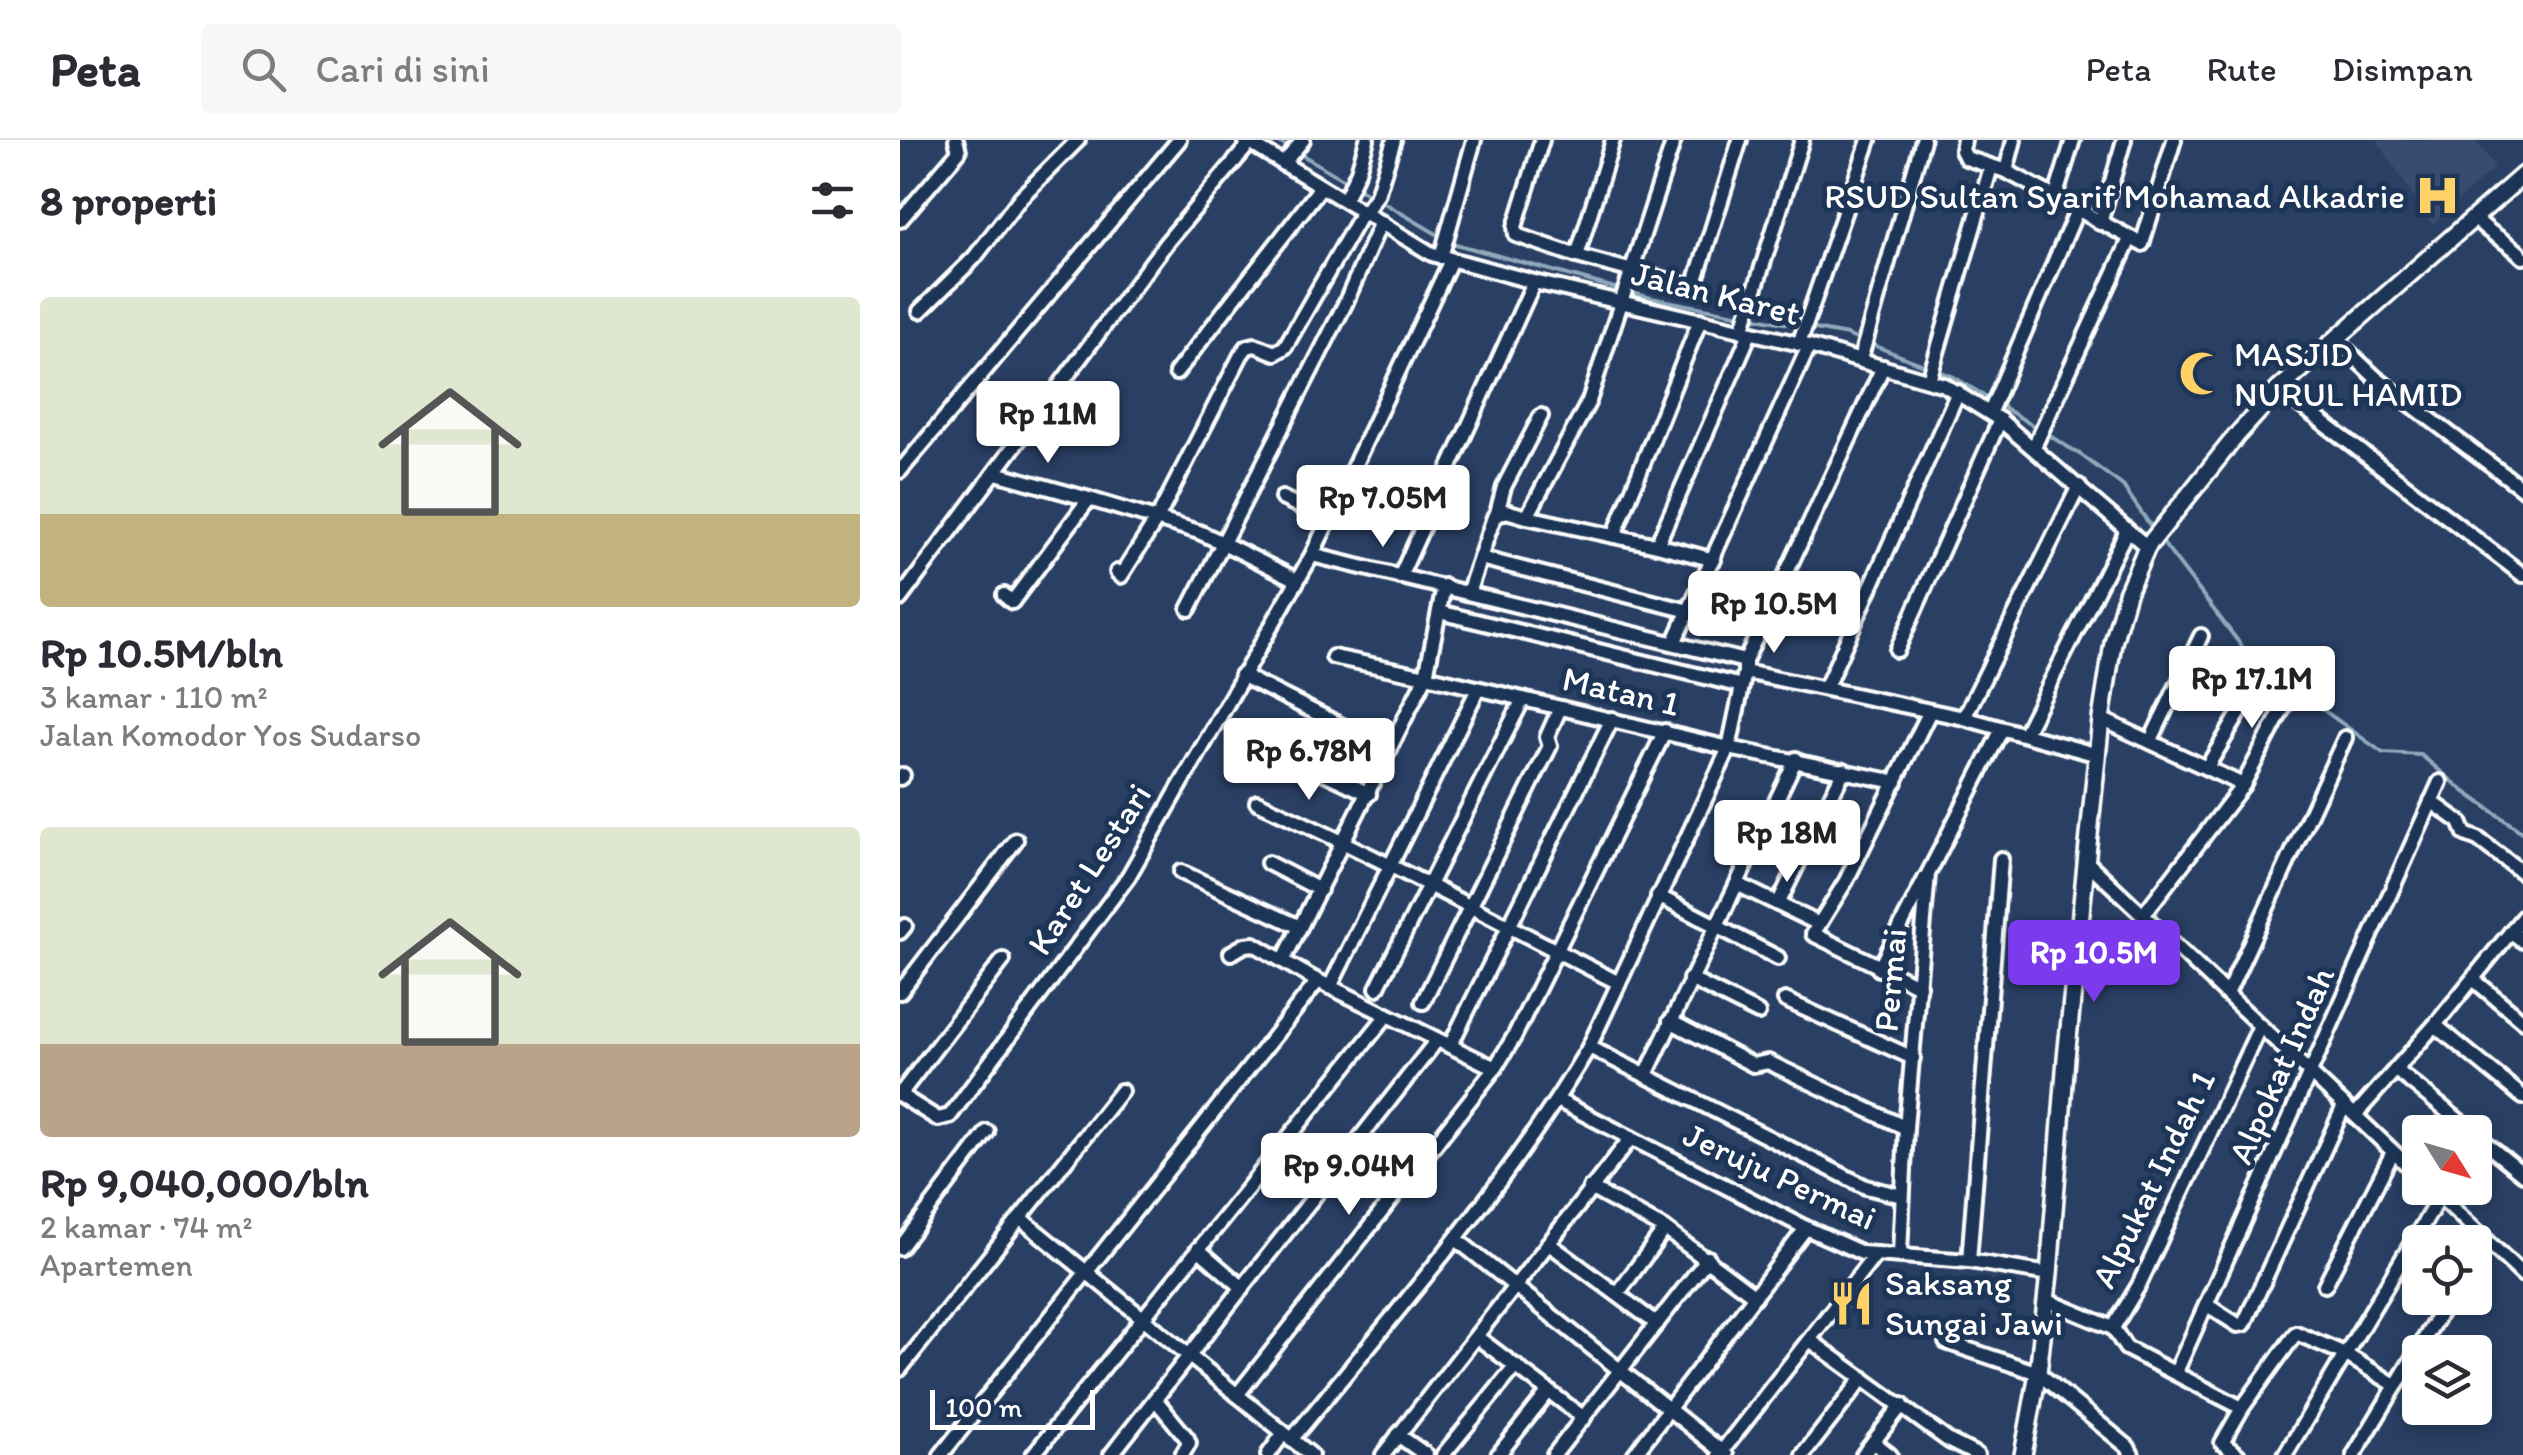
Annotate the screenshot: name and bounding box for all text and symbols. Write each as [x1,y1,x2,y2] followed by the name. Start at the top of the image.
[201,24,901,114] search box
[50,40,141,98] text: Peta
[236,42,291,97] icon: search
[316,46,490,92] text: Cari di sini
[2085,48,2151,90] text: Peta
[2206,48,2277,90] text: Rute
[2332,48,2473,90] text: Disimpan
[2414,172,2462,220] hospital icon: RSUD Sultan Syarif Mohamad Alkadrie
[805,173,860,228] icon: filters
[40,175,217,226] text: 8 properti
[1824,175,2405,217] place label: RSUD Sultan Syarif Mohamad Alkadrie
[1627,252,1805,334] street label: Jalan Karet
[2234,333,2462,415] place label: MASJID NURUL HAMID
[2177,350,2225,398] mosque icon: MASJID NURUL HAMID
[360,362,540,542] icon: home
[967,381,1129,466] pin: Rp 11M
[999,394,1097,432] text: Rp 11M
[1280,465,1486,550] pin: Rp 7.05M
[1319,478,1447,516] text: Rp 7.05M
[1671,571,1877,656] pin: Rp 10.5M
[1710,584,1838,622] text: Rp 10.5M
[40,627,283,678] text: Rp 10.5M/bln
[2149,646,2355,731] pin: Rp 17.1M
[1558,657,1684,725] street label: Matan 1
[2191,659,2313,697] text: Rp 17.1M
[40,678,268,716] text: 3 kamar · 110 m²
[40,716,421,754] text: Jalan Komodor Yos Sudarso
[1206,718,1412,803] pin: Rp 6.78M
[1246,731,1372,769] text: Rp 6.78M
[1018,775,1160,963] street label: Karet Lestari
[1706,800,1868,885] pin: Rp 18M
[1736,813,1838,851] text: Rp 18M
[360,892,540,1072] icon: home
[1991,920,2197,1005] pin: Rp 10.5M
[1865,926,1915,1034] street label: Permai
[2030,933,2158,971] text: Rp 10.5M
[2219,960,2343,1170] street label: Alpokat Indah
[2082,1063,2224,1295] street label: Alpukat Indah 1
[1677,1113,1883,1239] street label: Jeruju Permai
[2402,1115,2492,1205] north arrow
[2402,1115,2492,1425] map controls
[1246,1133,1452,1218] pin: Rp 9.04M
[1283,1146,1415,1184] text: Rp 9.04M
[40,1157,369,1208] text: Rp 9,040,000/bln
[40,1208,253,1246] text: 2 kamar · 74 m²
[2402,1225,2492,1315] button: locate
[40,1246,193,1284] text: Apartemen
[1885,1262,2063,1344] place label: Saksang Sungai Jawi
[1828,1279,1876,1327] restaurant icon: Saksang Sungai Jawi
[2402,1335,2492,1425] button: layers
[930,1385,1095,1430] scale bar
[945,1390,1022,1424] text: 100 m

